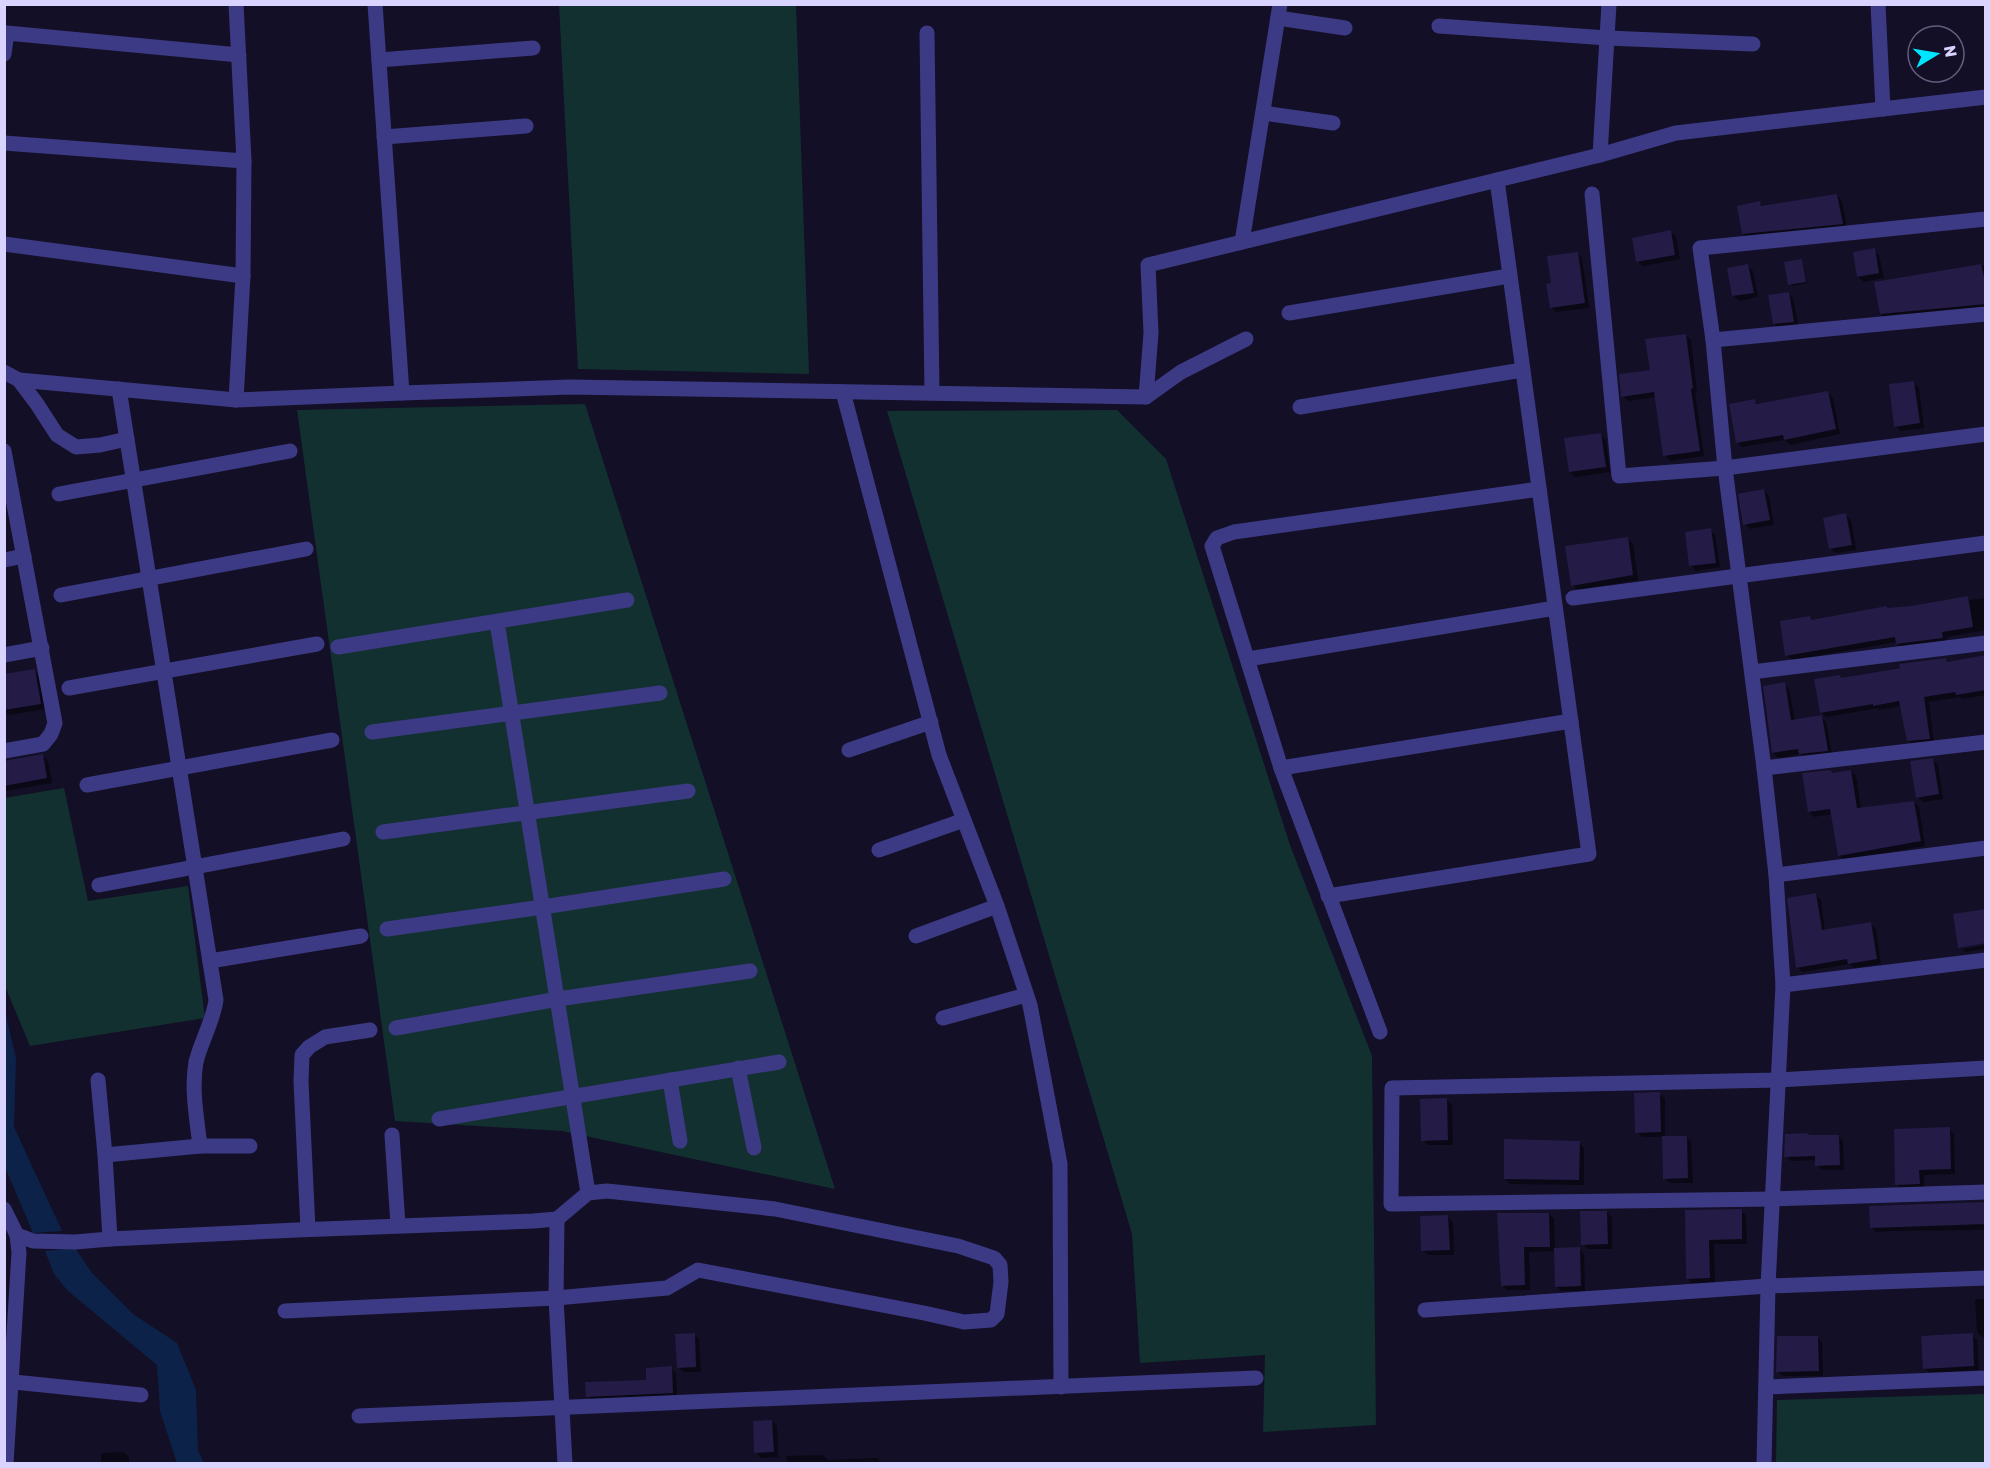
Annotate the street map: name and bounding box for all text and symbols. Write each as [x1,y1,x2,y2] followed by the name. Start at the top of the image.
[1906,24,1966,84] north arrow
[1940,44,1961,59] text: N

